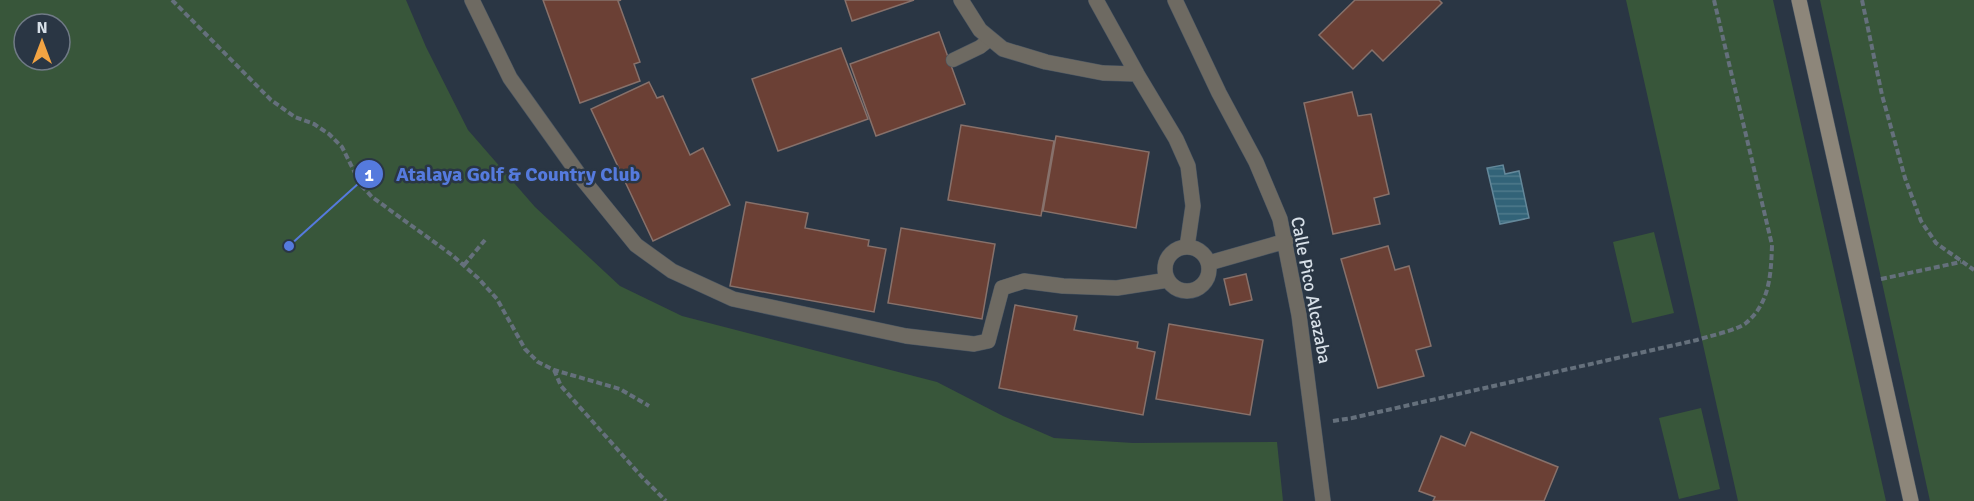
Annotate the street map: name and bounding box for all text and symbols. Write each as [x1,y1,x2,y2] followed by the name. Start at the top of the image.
[12,12,72,72] north arrow
[36,18,48,38] text: N
[354,155,652,193] callout: Atalaya Golf & Country Club
[396,162,640,187] text: Atalaya Golf & Country Club
[364,164,374,186] text: 1
[1286,215,1336,365] street label: Calle Pico Alcazaba

